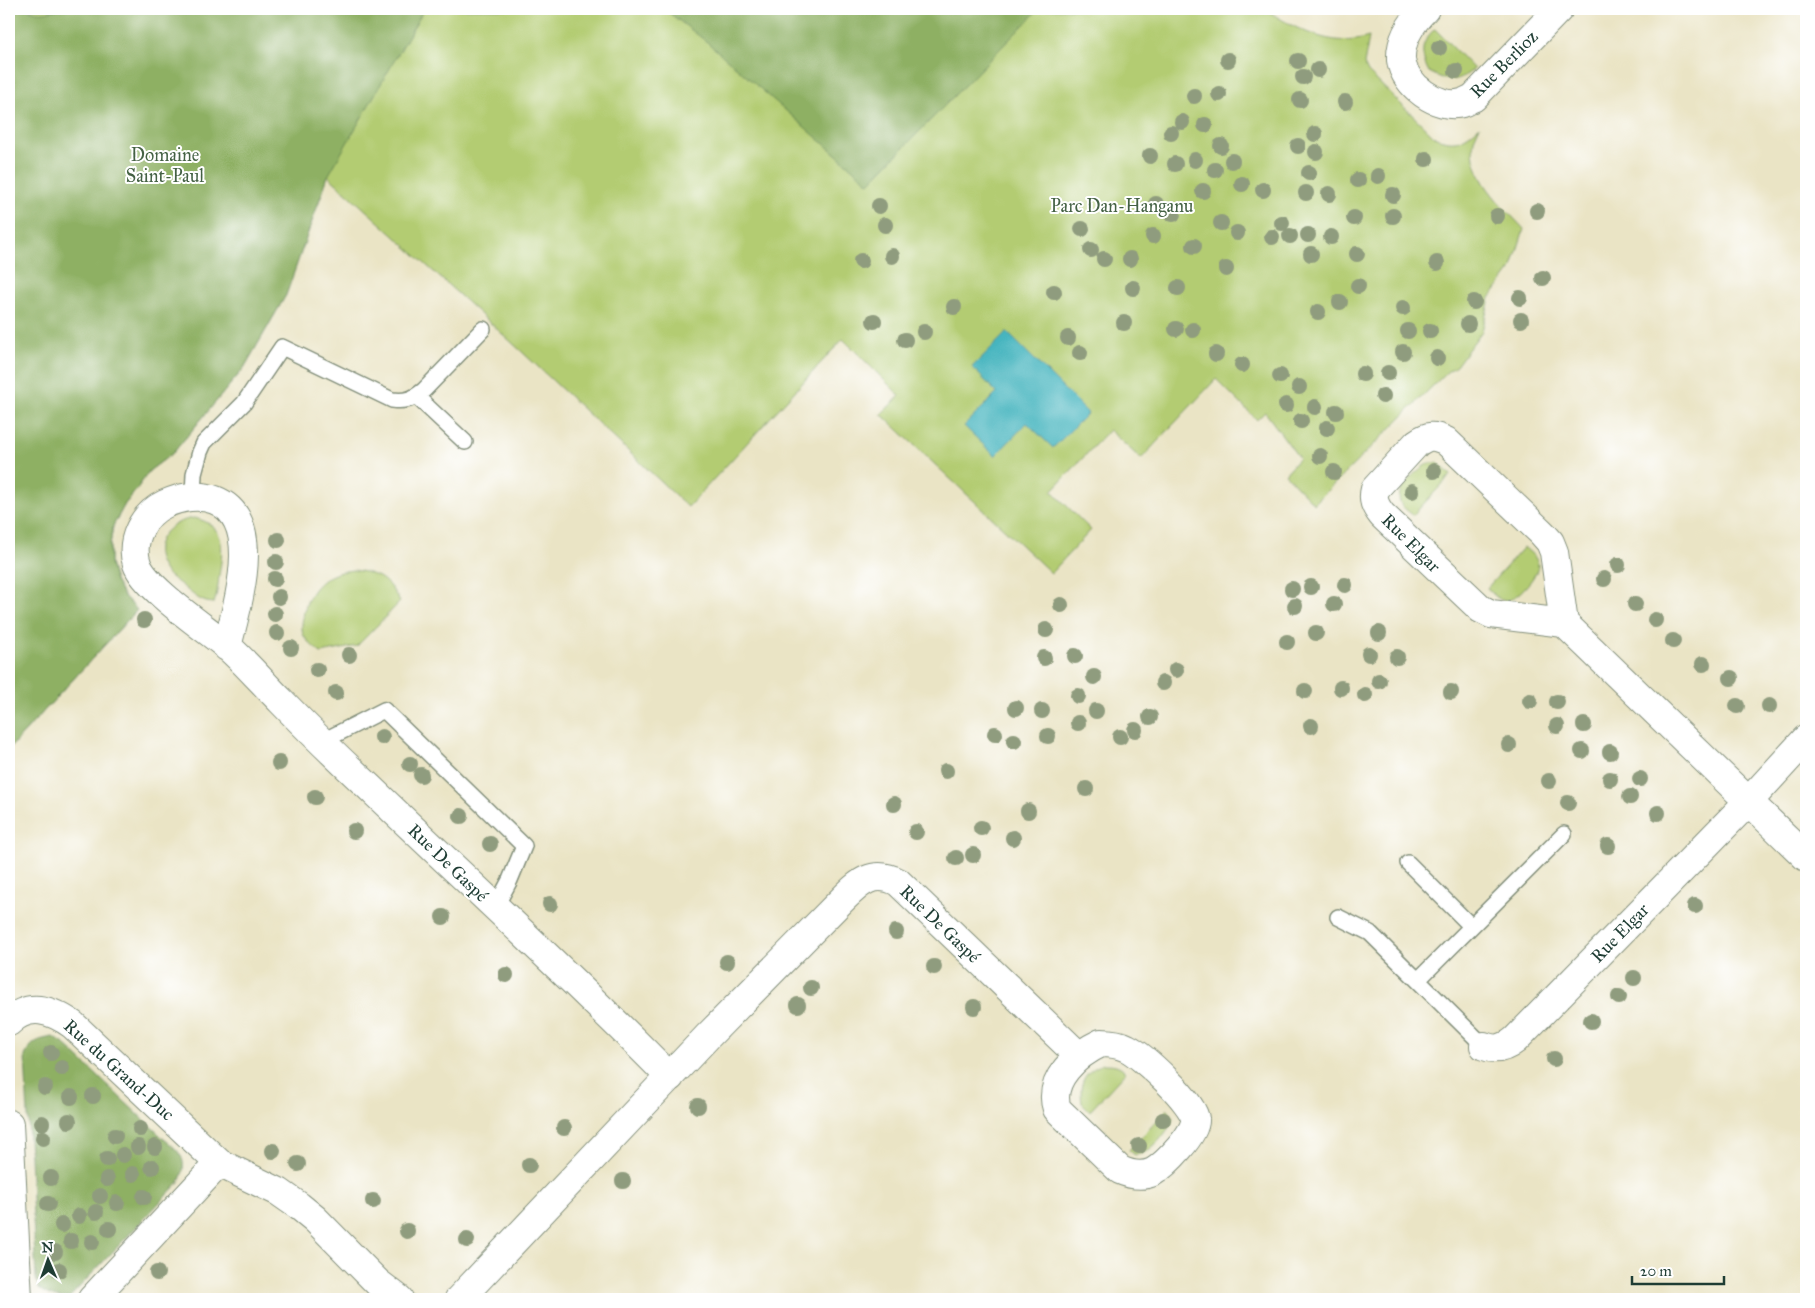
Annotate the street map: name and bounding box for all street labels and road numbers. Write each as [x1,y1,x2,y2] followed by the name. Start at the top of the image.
[1466,26,1542,102] street label: Rue Berlioz
[1376,509,1445,578] street label: Rue Elgar
[403,819,493,907] street label: Rue De Gaspé
[895,880,985,968] street label: Rue De Gaspé
[1586,899,1654,968] street label: Rue Elgar
[59,1015,179,1126] street label: Rue du Grand-Duc

